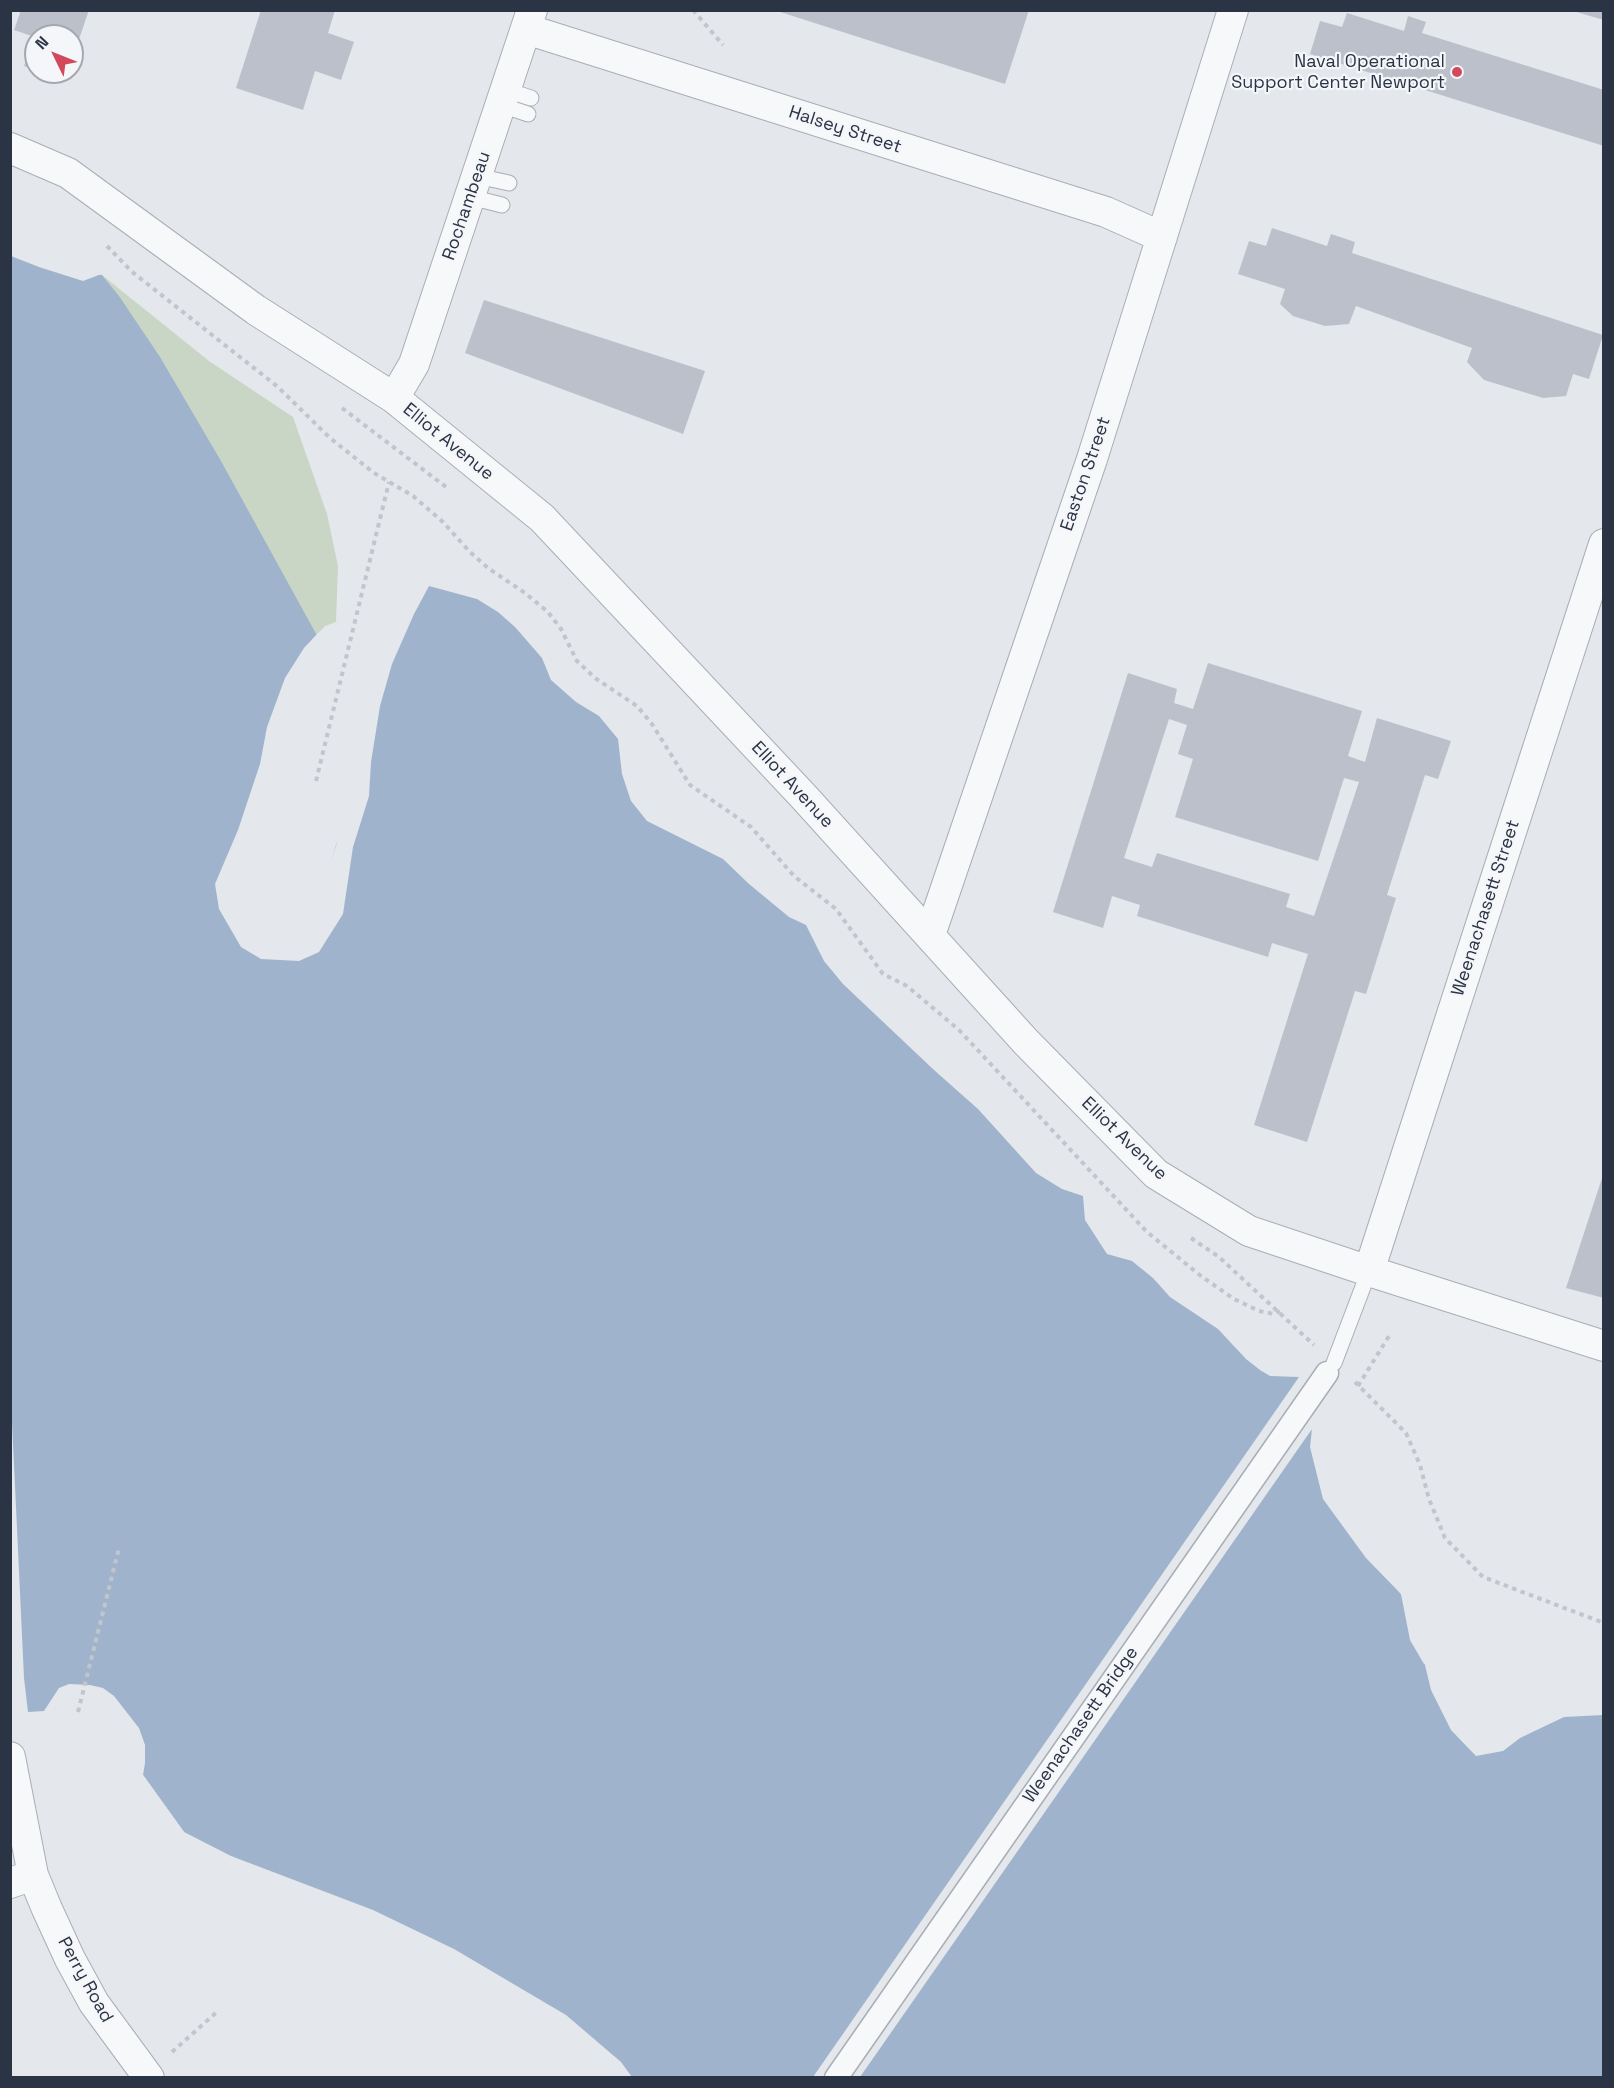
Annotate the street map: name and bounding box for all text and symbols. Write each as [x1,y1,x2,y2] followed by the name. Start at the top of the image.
[24,24,84,84] north arrow
[31,32,53,54] text: N
[1231,51,1445,94] place label: Naval Operational Support Center Newport
[1450,65,1464,79] marker: Naval Operational Support Center Newport
[786,102,904,158] street label: Halsey Street
[438,149,496,263] street label: Rochambeau
[398,399,498,485] street label: Elliot Avenue
[1056,414,1116,534] street label: Easton Street
[746,737,838,833] street label: Elliot Avenue
[1447,817,1525,999] street label: Weenachasett Street
[1077,1093,1171,1185] street label: Elliot Avenue
[1019,1643,1143,1807] street label: Weenachasett Bridge
[53,1933,117,2027] street label: Perry Road

